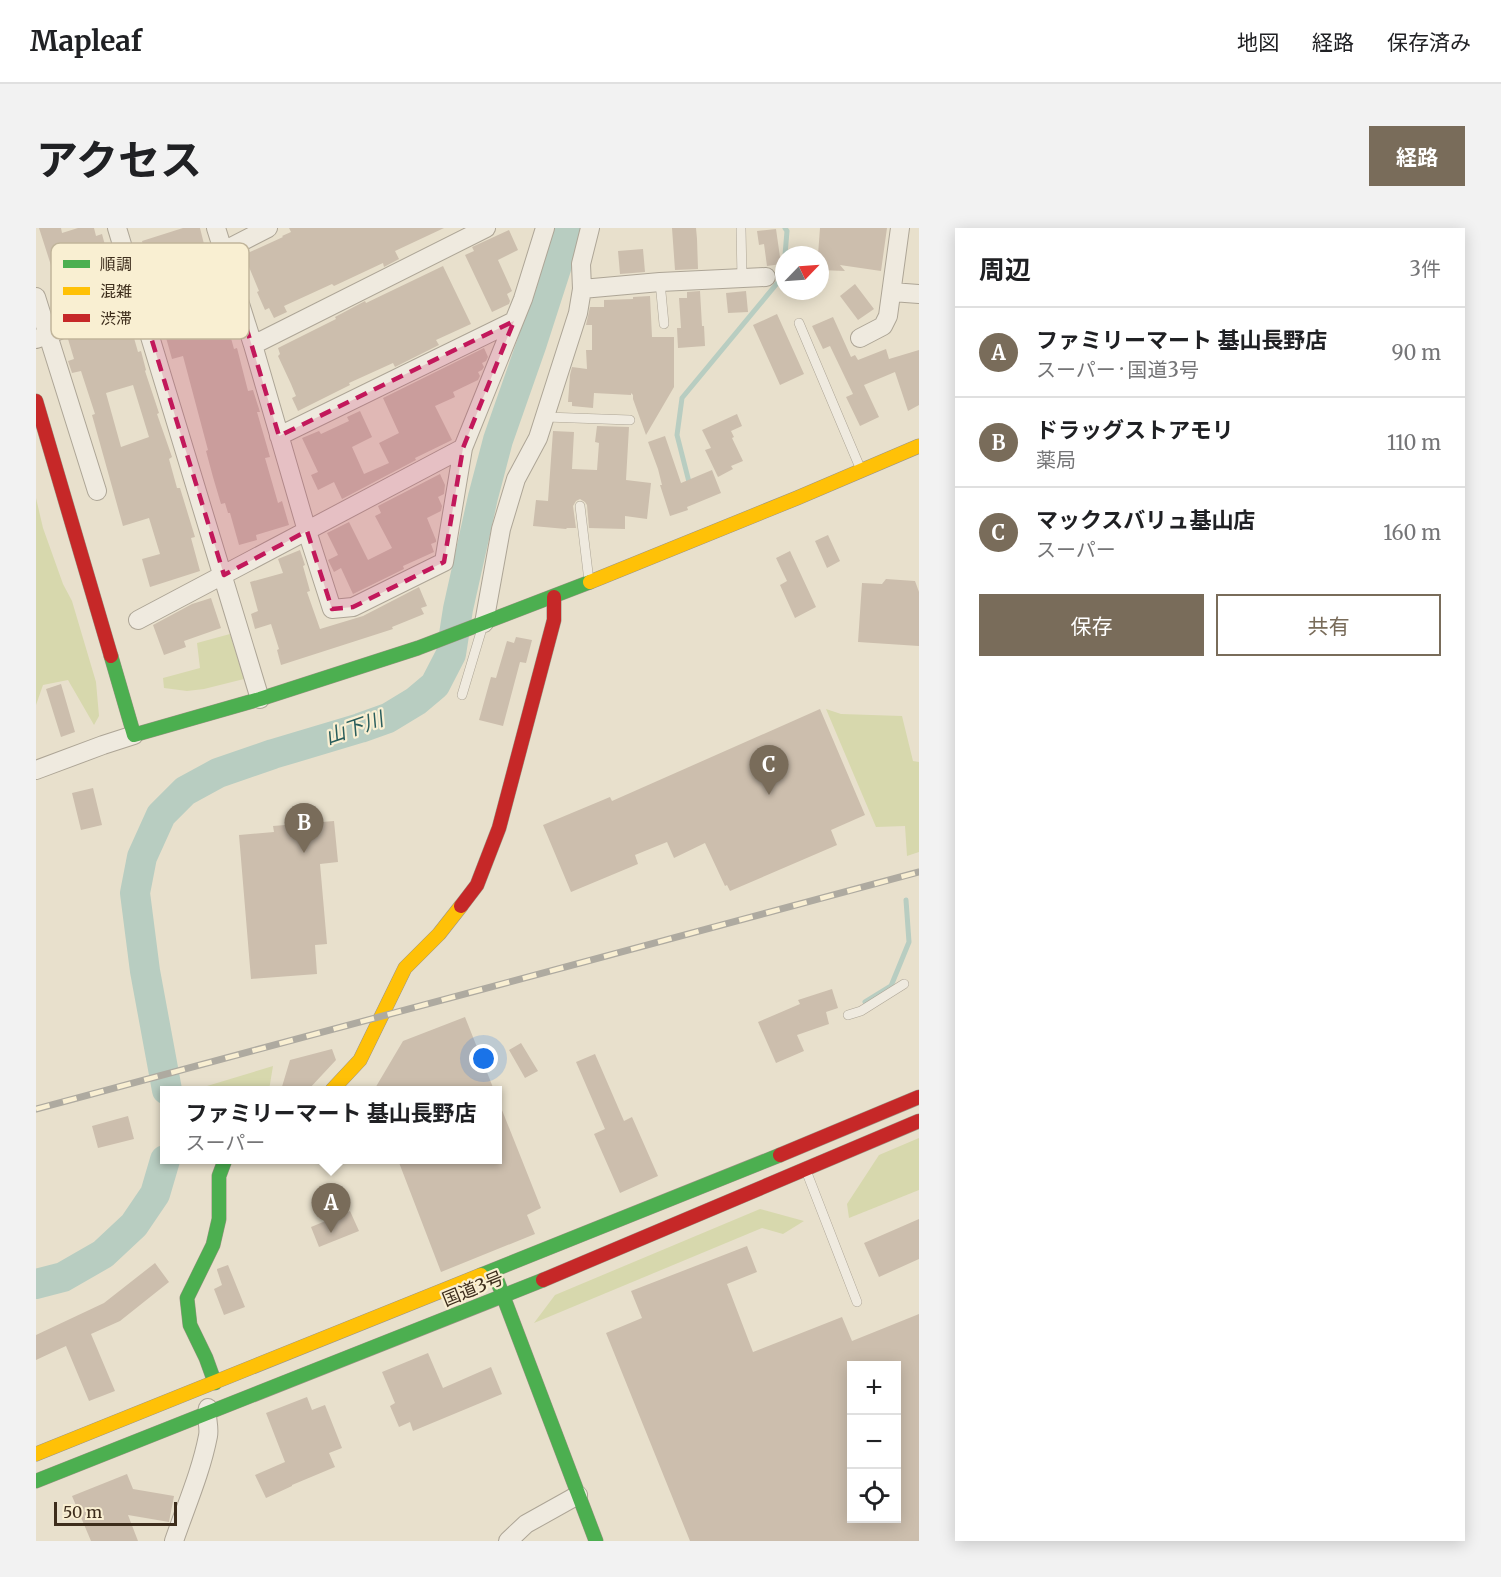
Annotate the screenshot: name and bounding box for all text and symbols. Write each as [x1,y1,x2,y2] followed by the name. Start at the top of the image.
[30,23,142,59] text: Mapleaf
[1237,29,1279,56] text: 地図
[1312,29,1354,56] text: 経路
[1387,29,1471,56] text: 保存済み
[1369,126,1465,186] button: 経路
[36,134,202,186] text: アクセス
[51,243,249,339] legend
[775,246,829,300] north arrow
[979,253,1031,286] text: 周辺
[100,254,132,274] text: 順調
[1410,256,1441,281] text: 3件
[100,281,132,301] text: 混雑
[100,308,132,328] text: 渋滞
[1036,326,1327,354] text: ファミリーマート 基山長野店
[991,340,1006,365] text: A
[1391,340,1441,365] text: 90 m
[1036,357,1199,382] text: スーパー · 国道3号
[1036,416,1234,444] text: ドラッグストアモリ
[992,430,1005,455] text: B
[1387,430,1441,455] text: 110 m
[1036,447,1076,472] text: 薬局
[1036,506,1255,534] text: マックスバリュ基山店
[992,520,1005,545] text: C
[1383,520,1441,545] text: 160 m
[1036,537,1116,562] text: スーパー
[979,594,1204,656] button: 保存
[1216,594,1441,656] button: 共有
[321,705,388,749] water label: 山下川
[750,746,788,795] pin: C
[284,804,324,853] pin: B
[469,1044,498,1073] your location
[160,1086,502,1164] popup
[185,1099,477,1127] text: ファミリーマート 基山長野店
[185,1130,265,1155] text: スーパー
[312,1184,350,1233] pin: A
[439,1266,507,1311] street label: 国道3号
[847,1361,901,1523] map controls
[847,1361,901,1415] button: +
[847,1415,901,1469] button: −
[847,1469,901,1523] button: locate
[54,1499,177,1526] scale bar
[63,1502,102,1522] text: 50 m

